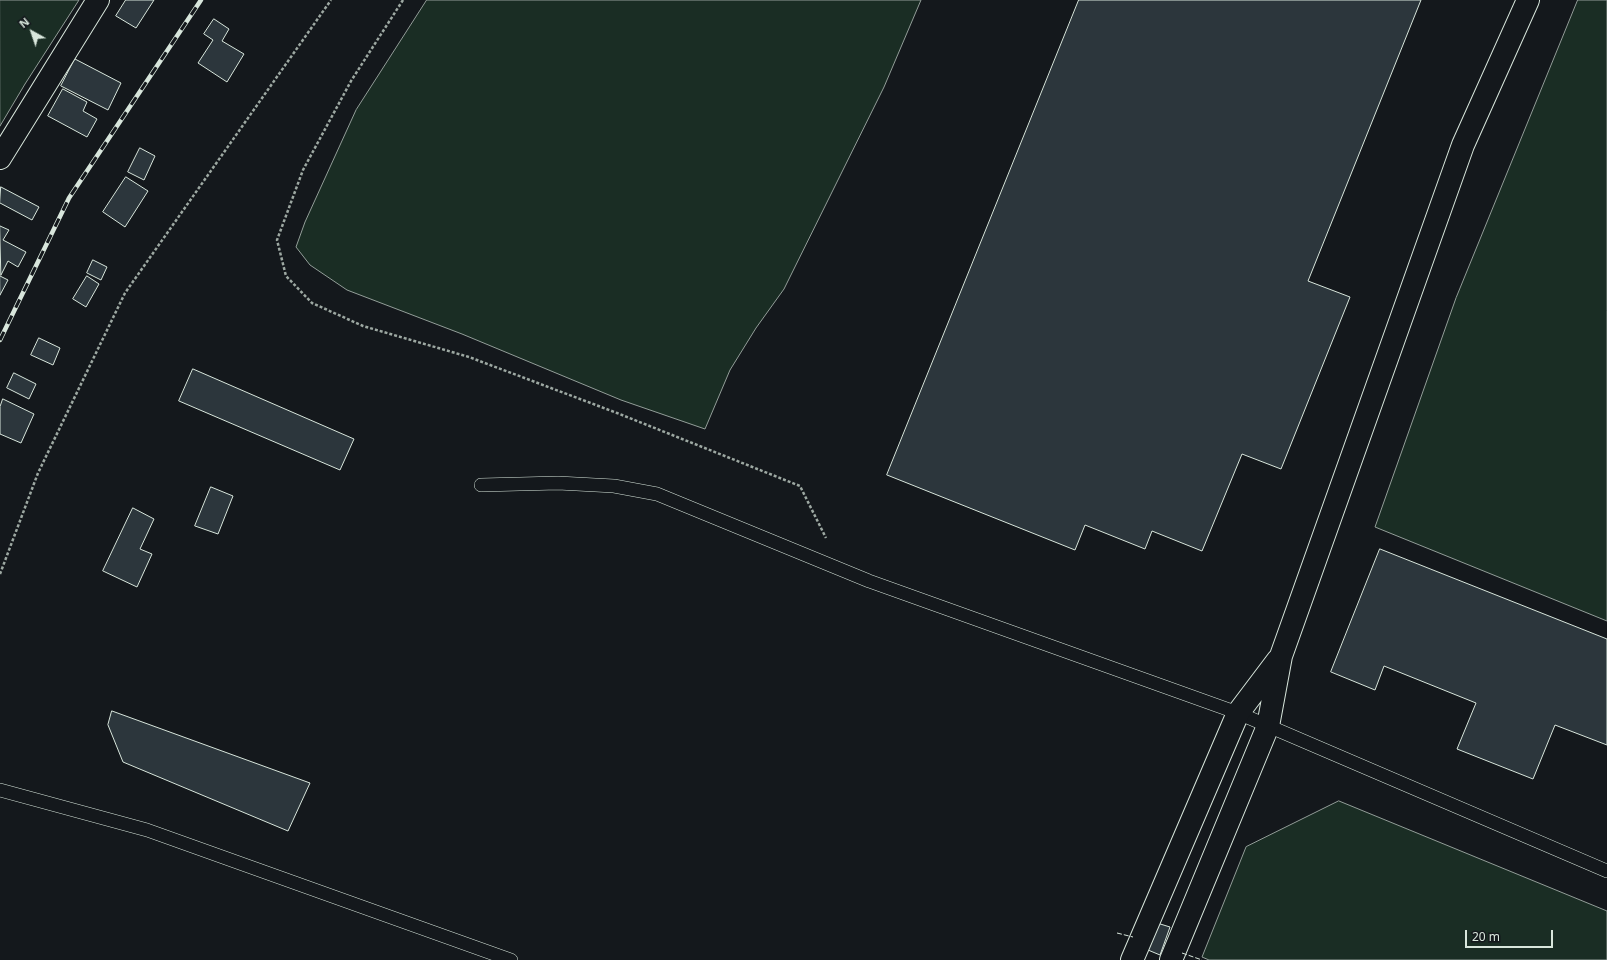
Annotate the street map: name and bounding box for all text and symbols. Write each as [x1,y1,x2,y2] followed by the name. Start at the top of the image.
[12,12,52,52] north arrow
[16,14,32,31] text: N
[1467,922,1555,948] scale bar
[1472,928,1500,945] text: 20 m

